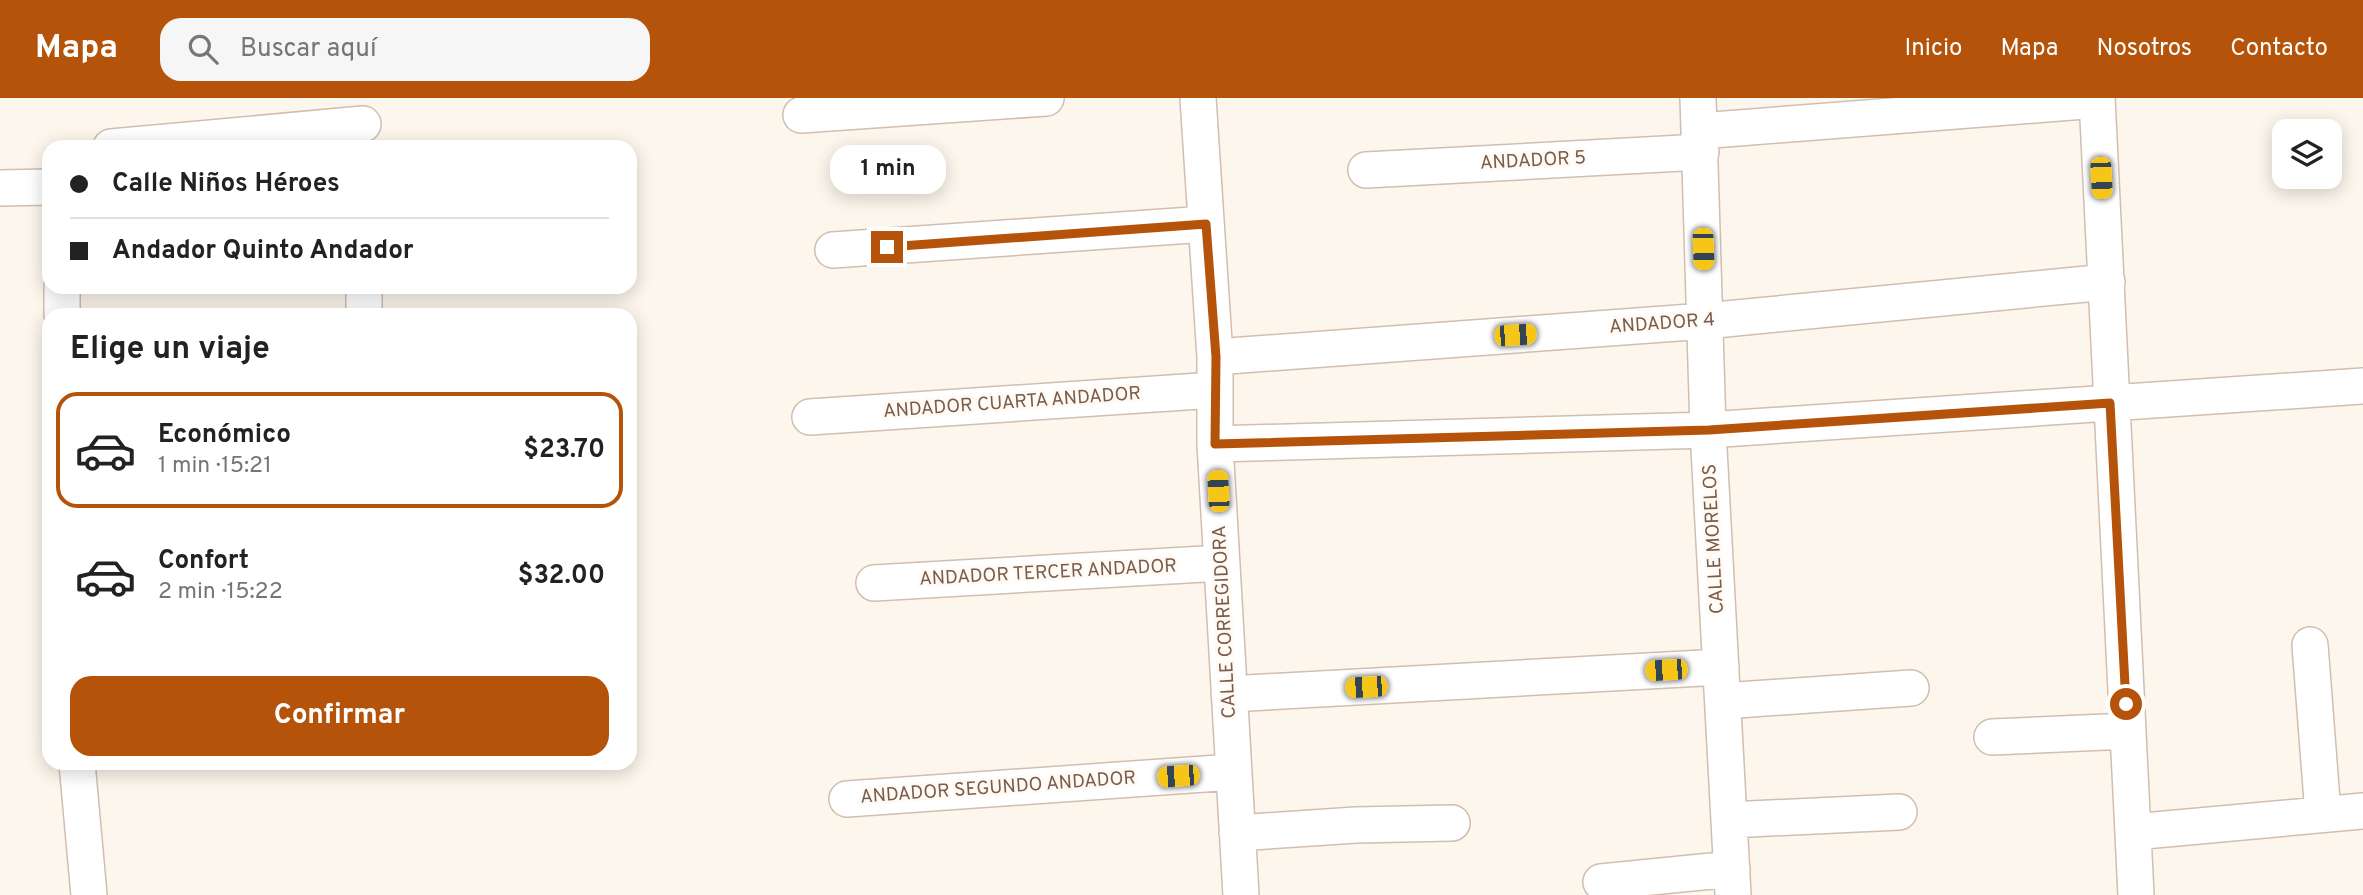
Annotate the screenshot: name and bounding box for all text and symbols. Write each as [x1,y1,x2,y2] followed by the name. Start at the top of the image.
[160,18,650,81] search box
[35,28,118,70] text: Mapa
[184,30,222,68] icon: search
[240,33,377,66] text: Buscar aquí
[1905,34,1962,64] text: Inicio
[2000,34,2059,64] text: Mapa
[2097,34,2192,64] text: Nosotros
[2230,34,2328,64] text: Contacto
[2272,119,2342,189] map controls
[2272,119,2342,189] button: layers
[829,145,945,194] callout: 1 min
[1479,146,1587,176] street label: ANDADOR 5
[860,155,916,184] text: 1 min
[2090,156,2113,200] car
[112,168,340,201] text: Calle Niños Héroes
[1692,228,1715,270] car
[871,231,903,263] route end
[112,235,413,268] text: Andador Quinto Andador
[1608,308,1716,340] street label: ANDADOR 4
[1494,323,1537,347] car
[70,330,270,370] text: Elige un viaje
[882,382,1142,424] street label: ANDADOR CUARTA ANDADOR
[74,419,137,482] icon: car
[158,419,291,452] text: Económico
[523,434,605,467] text: $23.70
[158,452,272,481] text: 1 min · 15:21
[1698,463,1730,615] street label: CALLE MORELOS
[1207,469,1230,513] car
[1208,525,1242,719] street label: CALLE CORREGIDORA
[74,545,137,608] icon: car
[158,545,249,578] text: Confort
[919,554,1177,592] street label: ANDADOR TERCER ANDADOR
[518,560,605,593] text: $32.00
[158,578,283,607] text: 2 min · 15:22
[1645,658,1688,682] car
[1345,675,1388,699] car
[70,676,609,756] button: Confirmar
[2110,688,2142,720] route start
[1157,764,1200,788] car
[859,766,1137,810] street label: ANDADOR SEGUNDO ANDADOR

